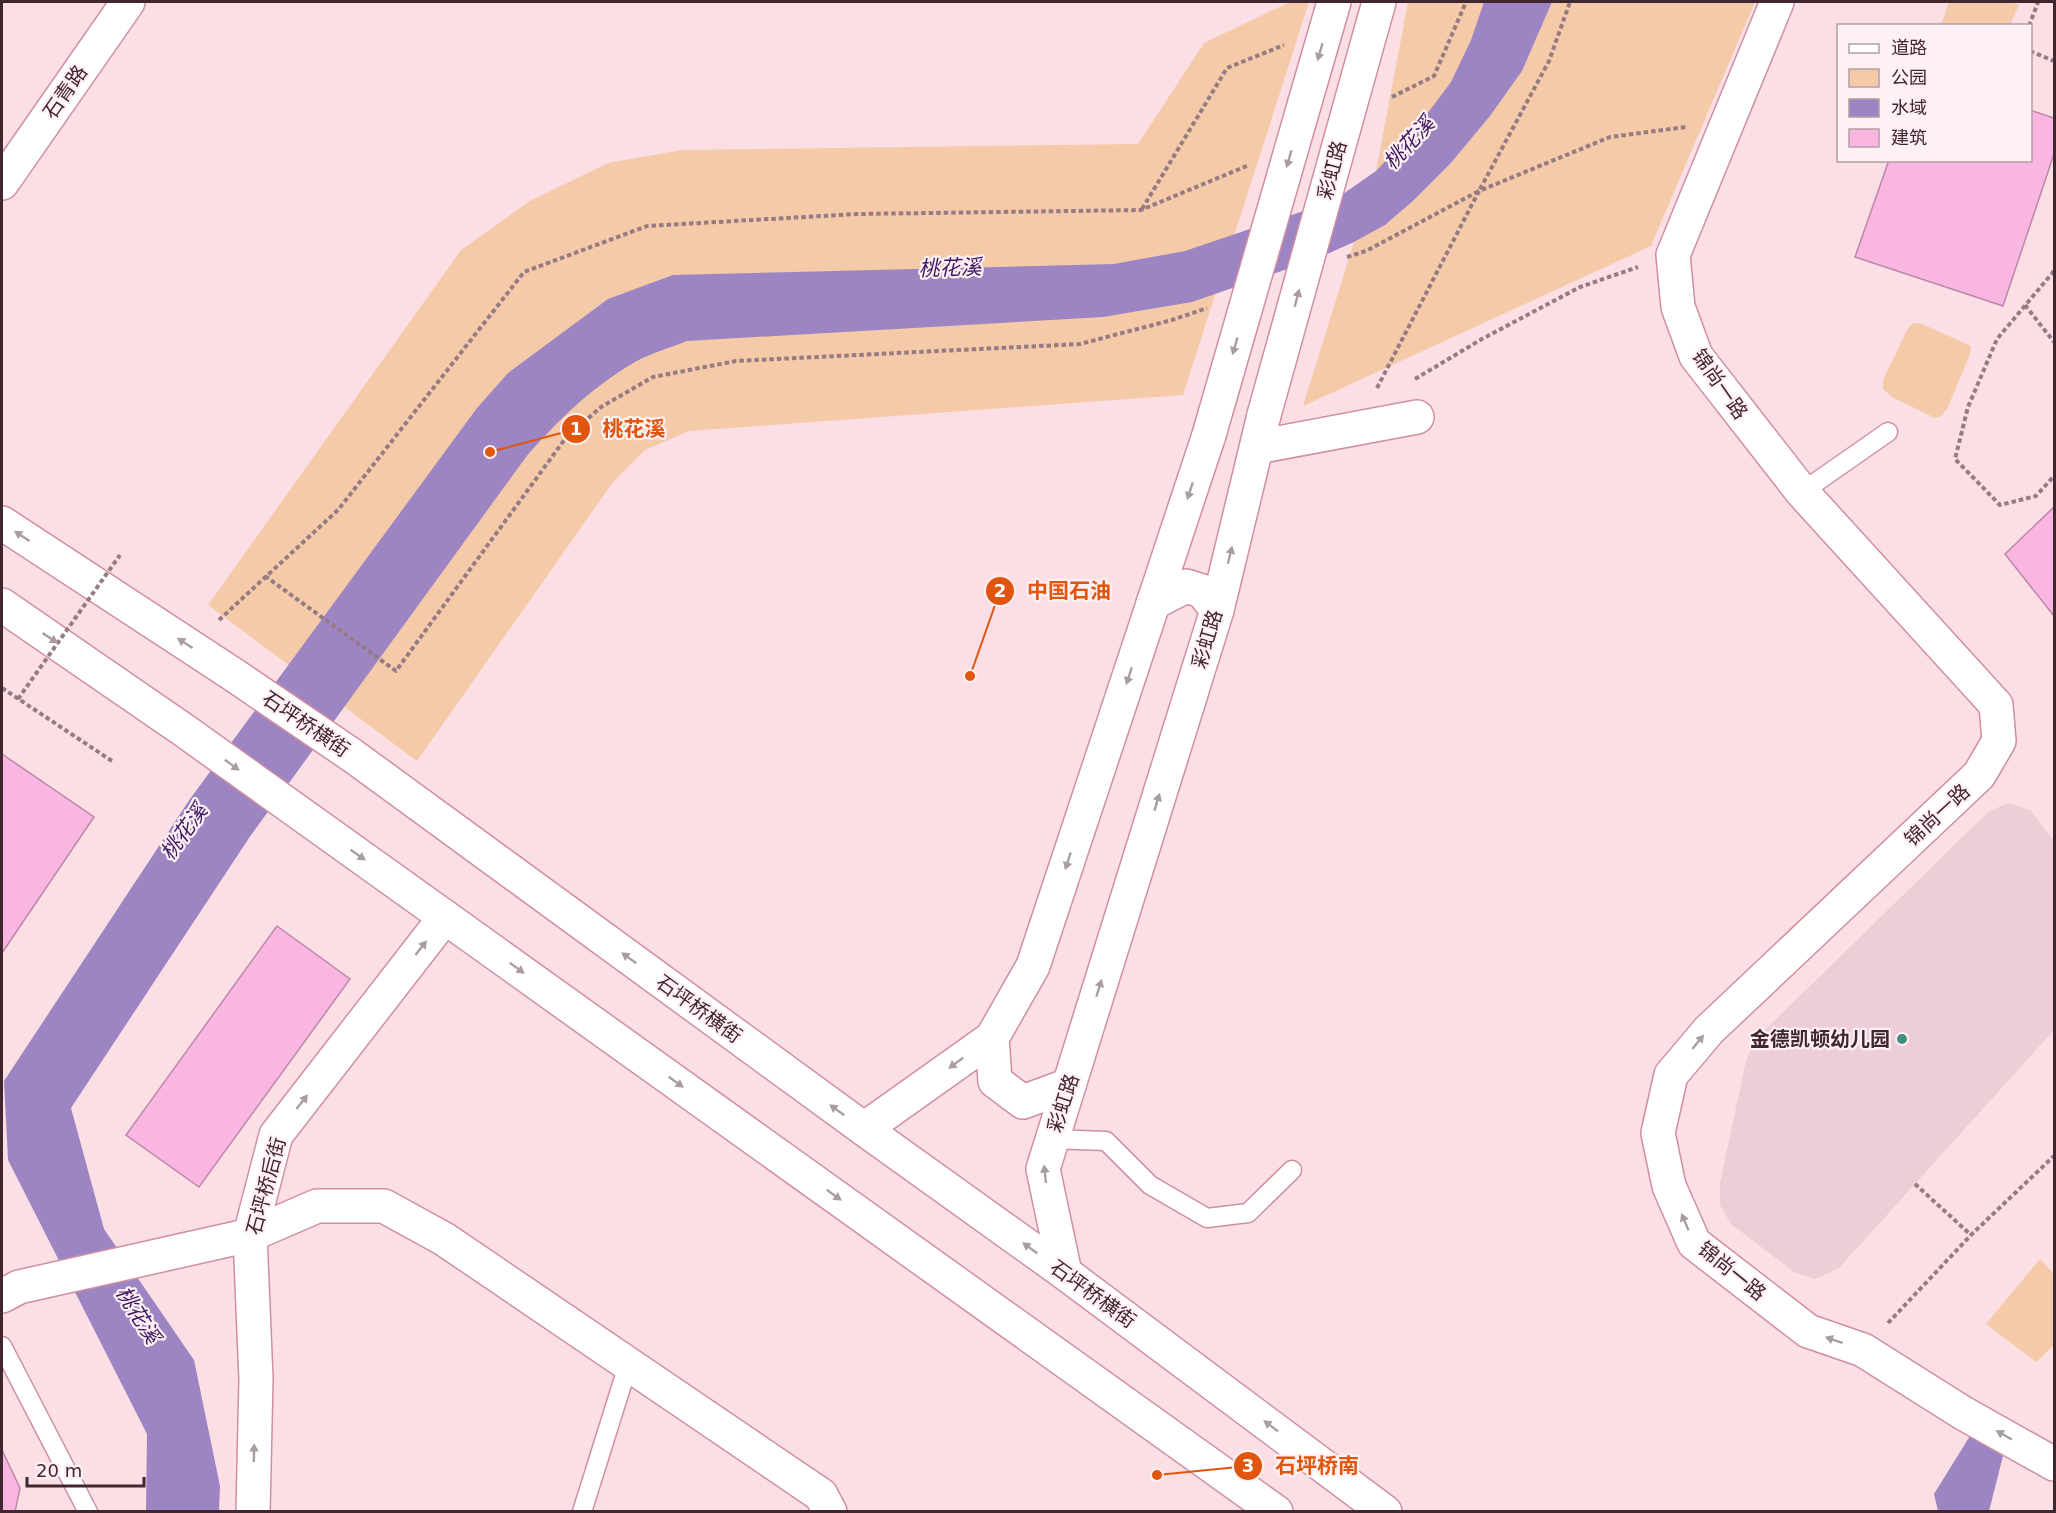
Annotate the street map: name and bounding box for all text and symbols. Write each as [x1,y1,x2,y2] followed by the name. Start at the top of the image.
[1837,24,2032,162] legend
[1891,37,1927,58] text: 道路
[1315,43,1324,61] one-way arrow
[38,61,92,123] street label: 石青路
[1891,67,1927,88] text: 公园
[1891,97,1927,118] text: 水域
[1379,110,1441,174] water label: 桃花溪
[1891,127,1927,148] text: 建筑
[1313,138,1351,202] street label: 彩虹路
[1284,150,1293,168] one-way arrow
[918,255,984,281] water label: 桃花溪
[1292,289,1302,307] one-way arrow
[1230,337,1239,355] one-way arrow
[1687,344,1753,424] street label: 锦尚一路
[561,410,678,449] callout: 桃花溪
[603,417,666,441] text: 桃花溪
[570,418,582,439] text: 1
[1185,482,1195,500] one-way arrow
[14,530,30,542] one-way arrow
[1226,545,1236,564] one-way arrow
[985,571,1123,610] callout: 中国石油
[1027,579,1111,603] text: 中国石油
[994,580,1006,601] text: 2
[1187,607,1227,671] street label: 彩虹路
[41,633,58,644] one-way arrow
[177,638,193,649] one-way arrow
[1124,667,1133,685] one-way arrow
[258,686,354,762] street label: 石坪桥横街
[224,759,240,771] one-way arrow
[1900,779,1974,851] street label: 锦尚一路
[1153,793,1162,811] one-way arrow
[156,798,213,865] water label: 桃花溪
[350,849,366,861] one-way arrow
[1063,852,1072,870] one-way arrow
[415,940,428,956] one-way arrow
[621,952,636,964] one-way arrow
[509,962,525,974] one-way arrow
[651,970,747,1048] street label: 石坪桥横街
[1095,979,1104,997] one-way arrow
[1750,1027,1890,1051] place label: 金德凯顿幼儿园
[1895,1032,1909,1046] marker: 金德凯顿幼儿园
[1692,1034,1705,1050] one-way arrow
[949,1057,965,1069] one-way arrow
[1042,1071,1084,1135] street label: 彩虹路
[667,1076,683,1088] one-way arrow
[295,1094,308,1110] one-way arrow
[830,1104,845,1116] one-way arrow
[241,1135,291,1237] street label: 石坪桥后街
[1040,1165,1050,1184] one-way arrow
[827,1189,842,1201] one-way arrow
[1680,1212,1690,1230] one-way arrow
[1693,1237,1771,1305] street label: 锦尚一路
[1022,1242,1038,1254] one-way arrow
[1045,1255,1141,1333] street label: 石坪桥横街
[111,1282,166,1350] water label: 桃花溪
[1825,1335,1843,1345] one-way arrow
[1263,1420,1279,1433] one-way arrow
[1996,1430,2012,1441] one-way arrow
[249,1444,259,1463] one-way arrow
[1233,1446,1371,1485] callout: 石坪桥南
[27,1450,144,1488] scale bar
[1275,1454,1359,1478] text: 石坪桥南
[1242,1455,1254,1476] text: 3
[36,1460,82,1481] text: 20 m

